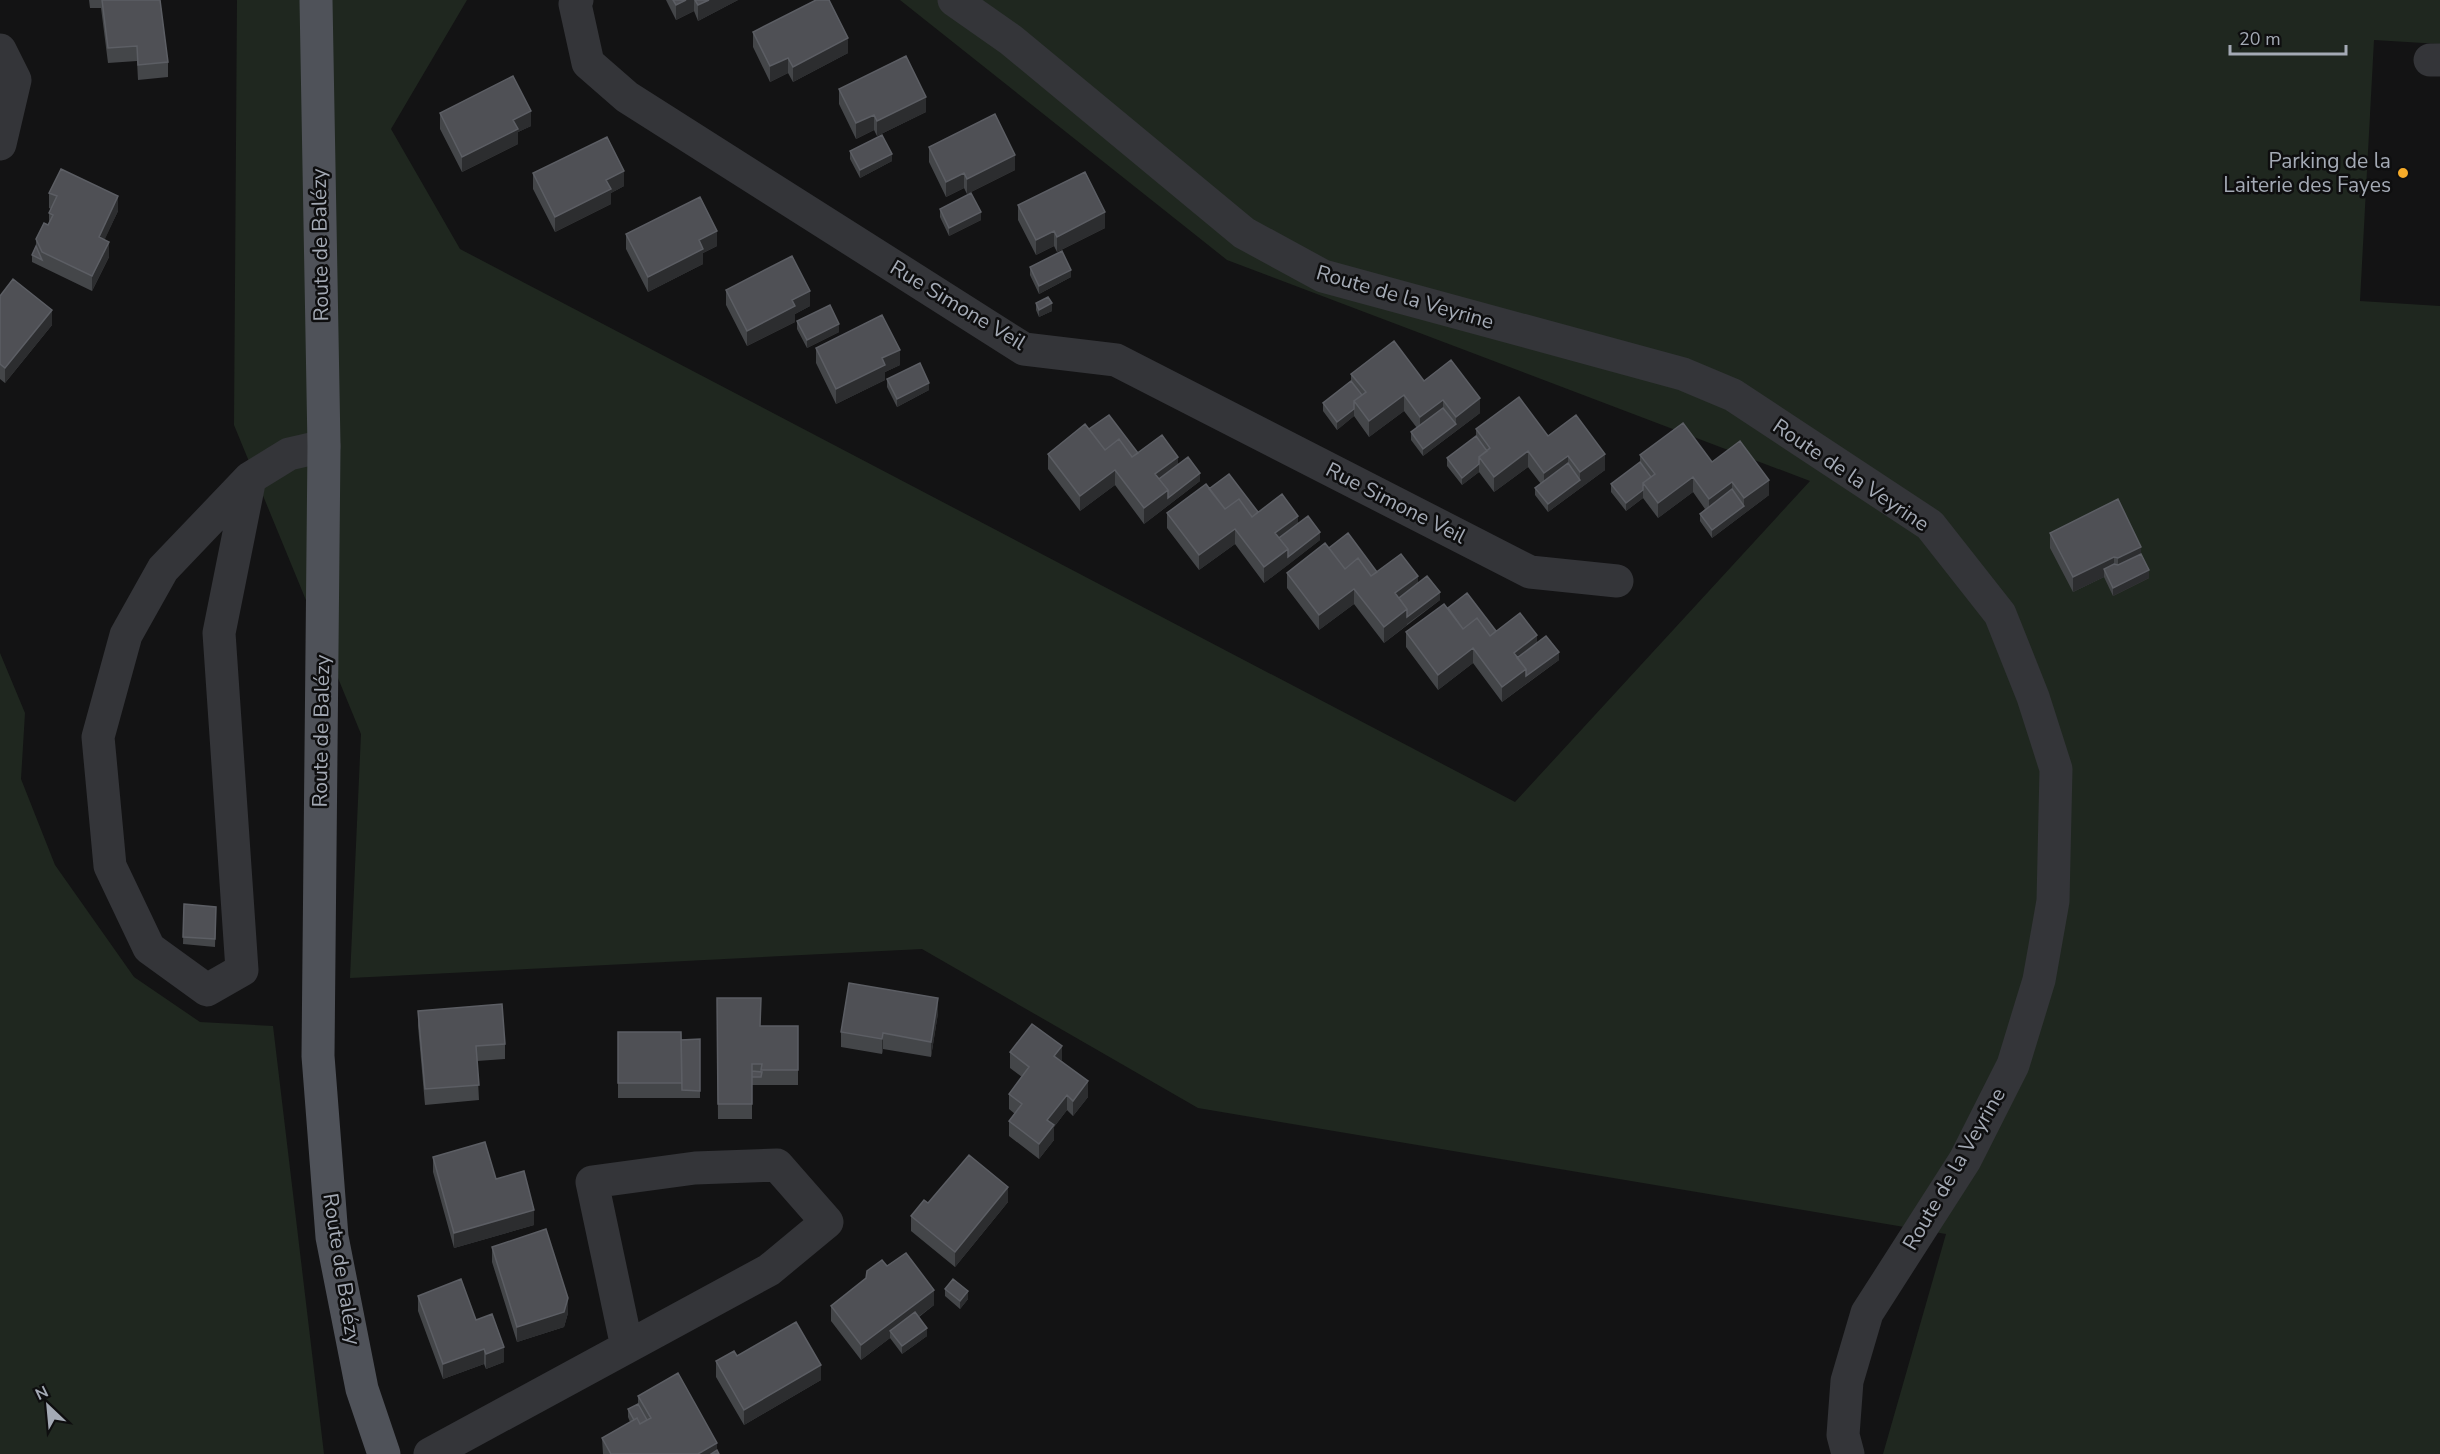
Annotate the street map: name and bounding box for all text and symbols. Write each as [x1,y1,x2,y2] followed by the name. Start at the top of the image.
[2230,18,2346,56] scale bar
[2239,27,2281,51] text: 20 m
[2223,147,2391,199] place label: Parking de la Laiterie des Fayes
[2396,166,2410,180] marker: Parking de la Laiterie des Fayes
[305,168,335,322] street label: Route de Balézy
[885,253,1032,357] street label: Rue Simone Veil
[1313,258,1497,336] street label: Route de la Veyrine
[1767,412,1935,538] street label: Route de la Veyrine
[1321,456,1472,551] street label: Rue Simone Veil
[306,654,336,808] street label: Route de Balézy
[1896,1083,2012,1255] street label: Route de la Veyrine
[316,1191,368,1347] street label: Route de Balézy
[18,1376,78,1436] north arrow
[32,1381,52,1406] text: N

